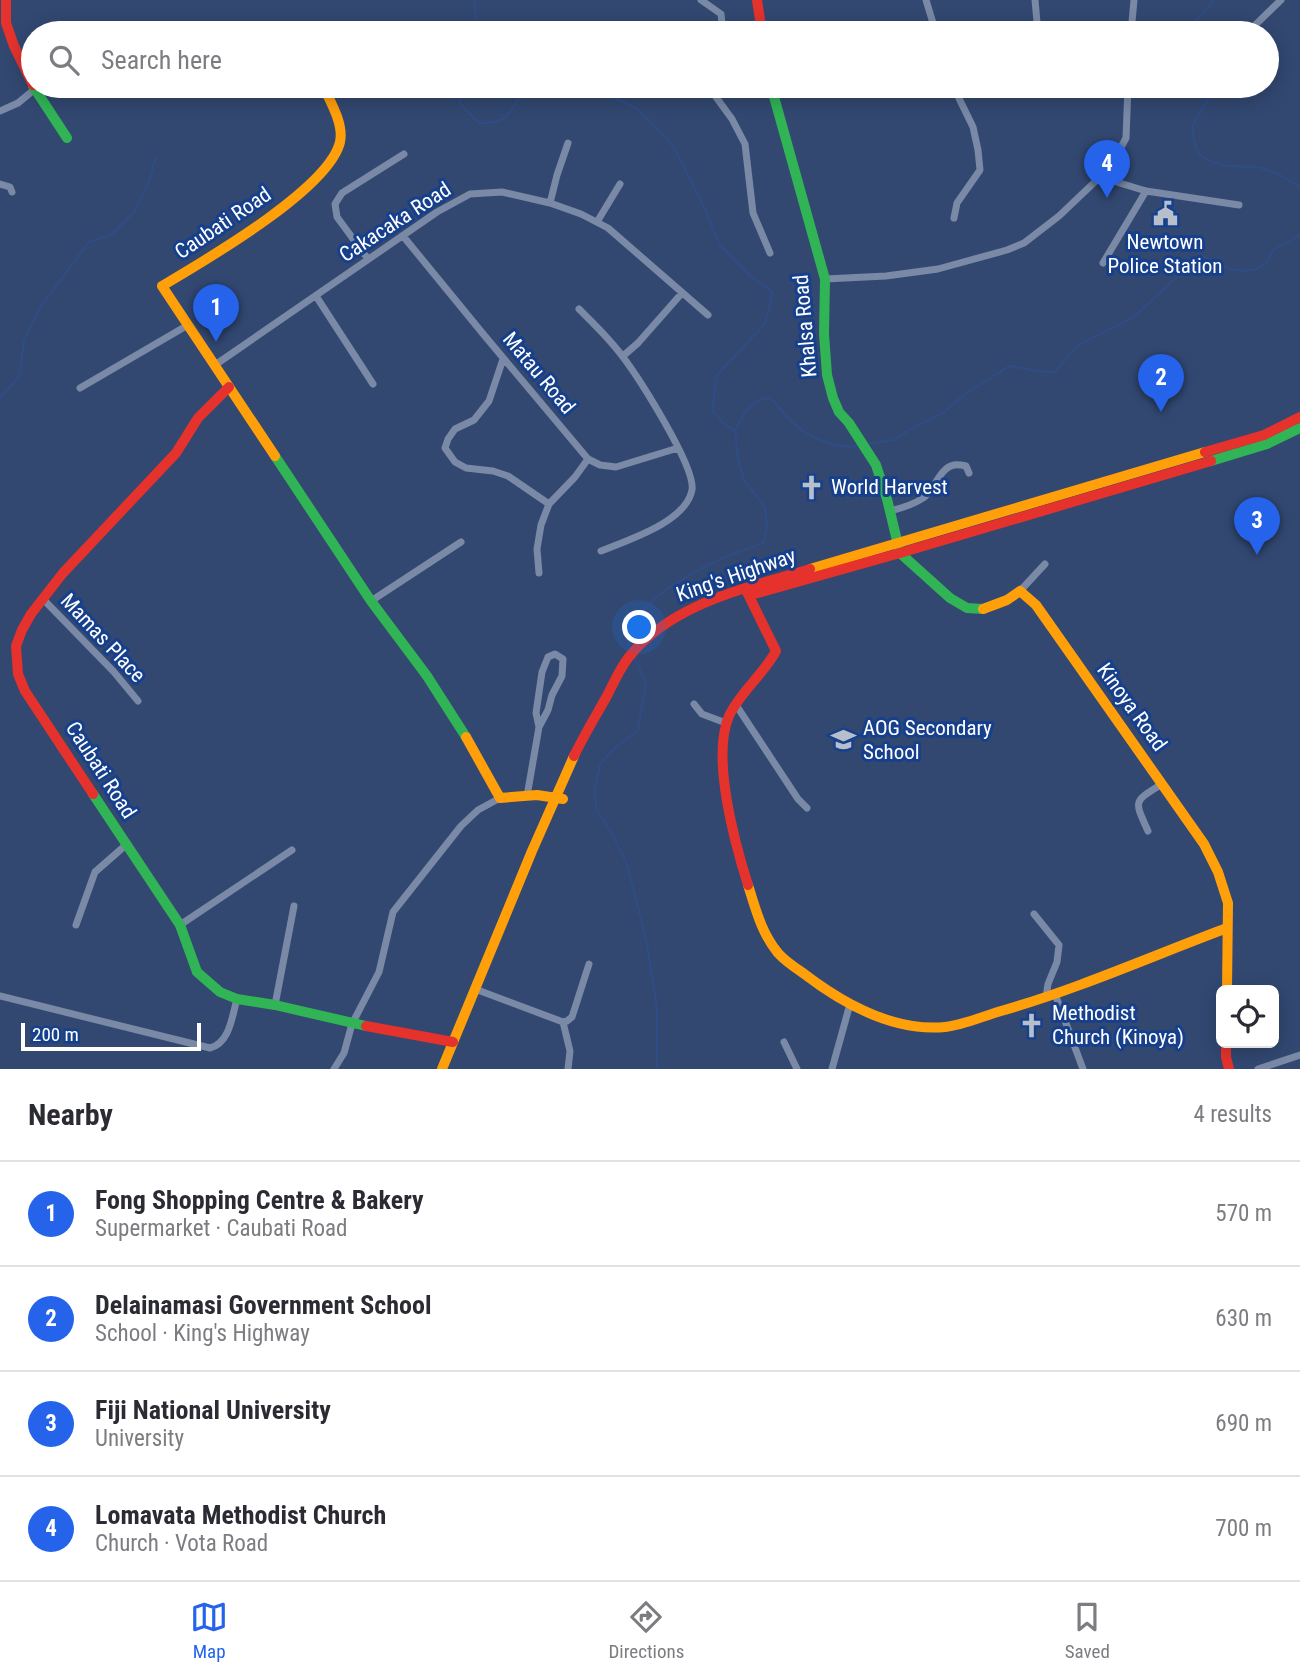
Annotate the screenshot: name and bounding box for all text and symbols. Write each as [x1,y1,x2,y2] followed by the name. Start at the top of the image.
[21,21,1279,98] search box
[45,41,83,79] icon: search
[101,45,222,75] text: Search here
[1084,140,1130,198] pin: 4
[335,177,455,267] street label: Cakacaka Road
[170,182,276,264] street label: Caubati Road
[1151,199,1179,227] public building icon: Newtown Police Station
[1108,230,1222,278] place label: Newtown Police Station
[789,274,821,378] street label: Khalsa Road
[193,284,239,342] pin: 1
[498,327,580,419] street label: Matau Road
[1138,354,1184,412] pin: 2
[797,473,825,501] church icon: World Harvest
[831,475,948,499] place label: World Harvest
[1234,497,1280,555] pin: 3
[673,543,799,607] street label: King's Highway
[56,589,150,687] street label: Mamas Place
[622,610,656,644] your location
[1092,658,1172,756] street label: Kinoya Road
[863,716,992,764] place label: AOG Secondary School
[61,717,141,823] street label: Caubati Road
[829,726,857,754] school or university icon: AOG Secondary School
[1216,985,1279,1048] map controls
[1216,985,1279,1048] button: locate
[1052,1001,1184,1049] place label: Methodist Church (Kinoya)
[1018,1011,1046,1039] church icon: Methodist Church (Kinoya)
[21,1020,201,1052] scale bar
[32,1023,79,1046] text: 200 m
[28,1097,113,1132] text: Nearby
[1194,1101,1272,1128] text: 4 results
[95,1185,424,1215] text: Fong Shopping Centre & Bakery
[45,1200,57,1227] text: 1
[1215,1200,1272,1227] text: 570 m
[95,1215,347,1242] text: Supermarket · Caubati Road
[95,1290,431,1320] text: Delainamasi Government School
[45,1305,57,1332] text: 2
[1215,1305,1272,1332] text: 630 m
[95,1320,310,1347] text: School · King's Highway
[95,1395,331,1425] text: Fiji National University
[45,1410,57,1437] text: 3
[1215,1410,1272,1437] text: 690 m
[95,1425,184,1452] text: University
[95,1500,386,1530] text: Lomavata Methodist Church
[45,1515,57,1542] text: 4
[1215,1515,1272,1542] text: 700 m
[95,1530,268,1557] text: Church · Vota Road
[190,1598,228,1663] tab: Map
[608,1598,684,1663] tab: Directions
[1065,1598,1110,1663] tab: Saved

